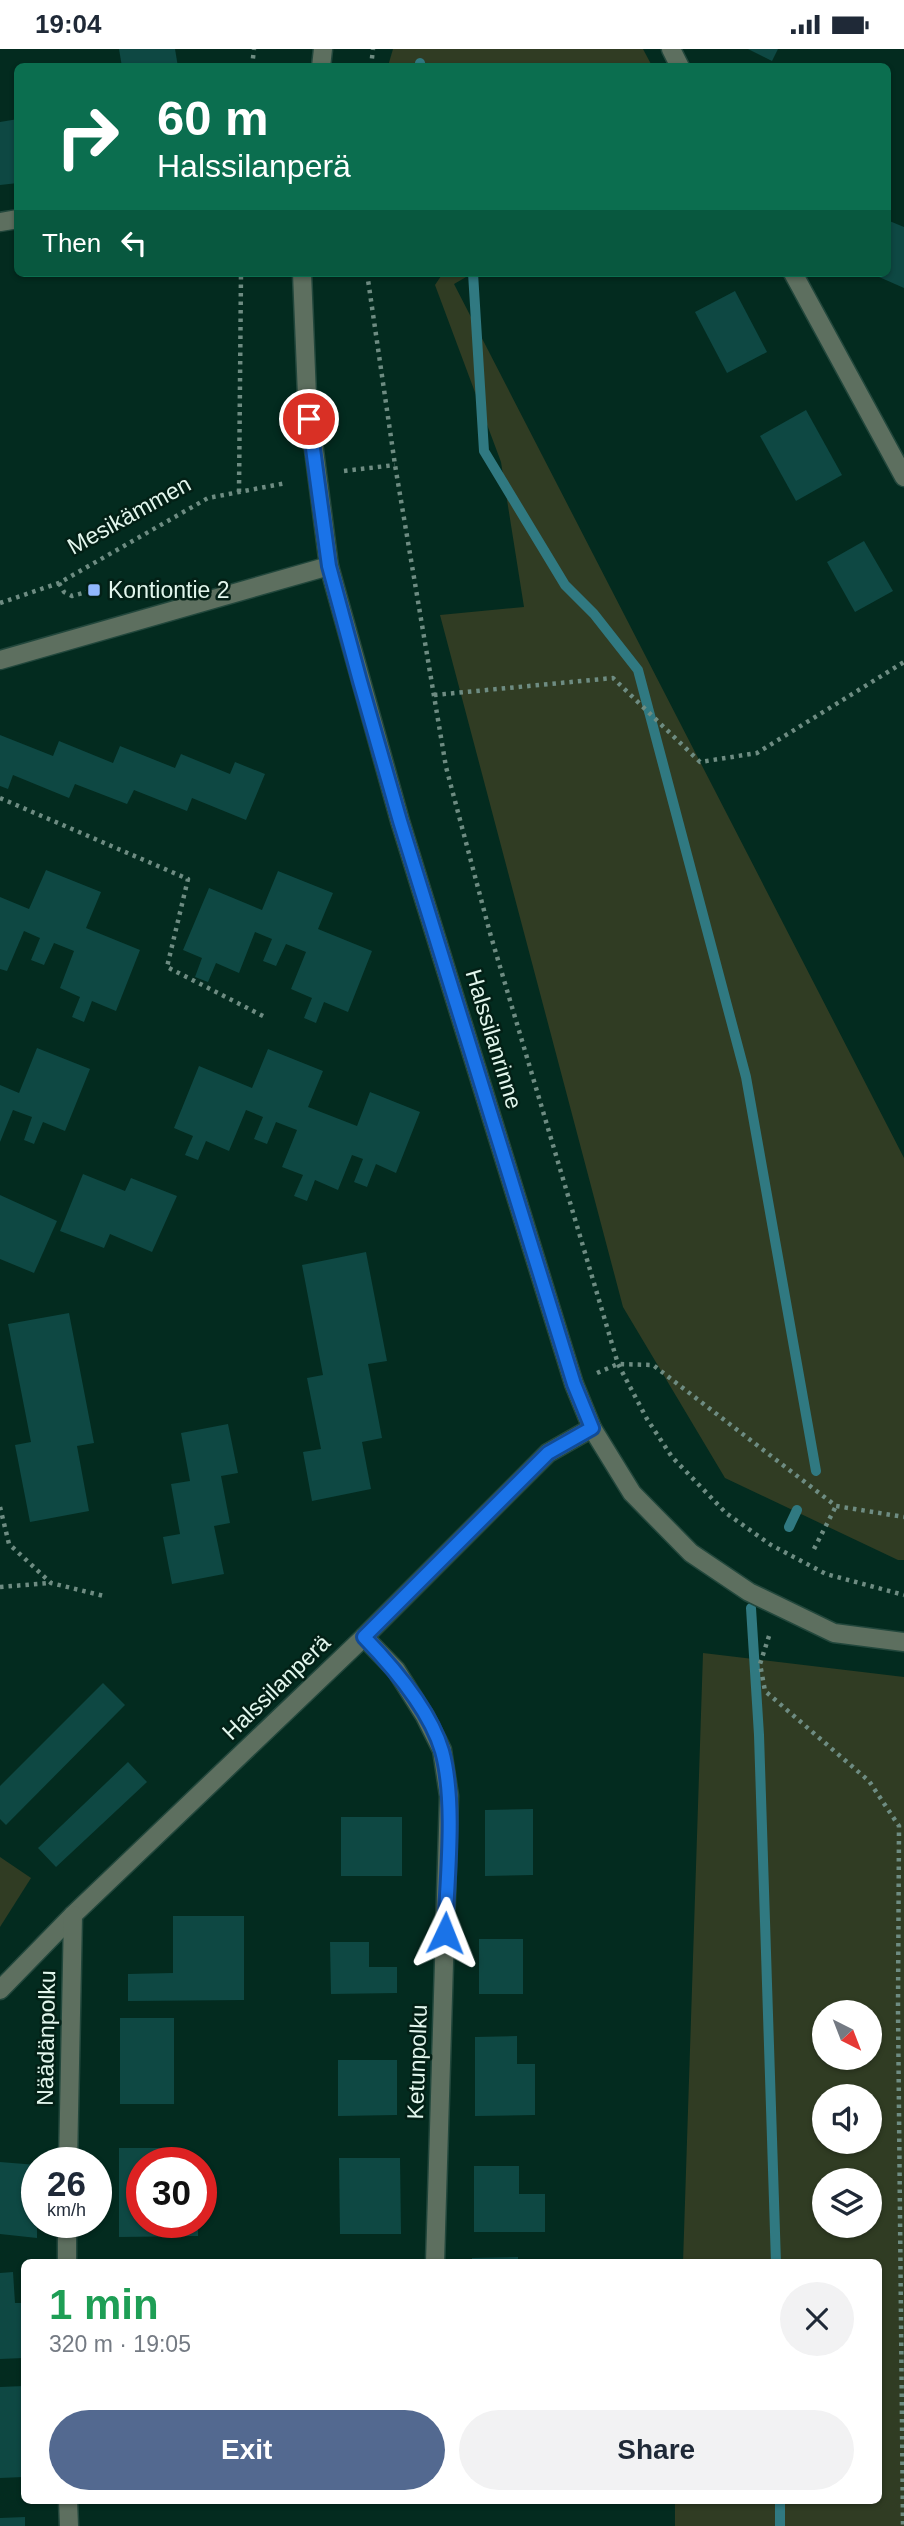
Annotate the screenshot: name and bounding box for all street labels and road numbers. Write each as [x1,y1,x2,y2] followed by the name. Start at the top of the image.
[63,470,195,560] street label: Mesikämmen
[460,966,528,1112] street label: Halssilanrinne
[217,1629,335,1745] street label: Halssilanperä
[32,1970,60,2106] street label: Näädänpolku
[402,2004,432,2120] street label: Ketunpolku

